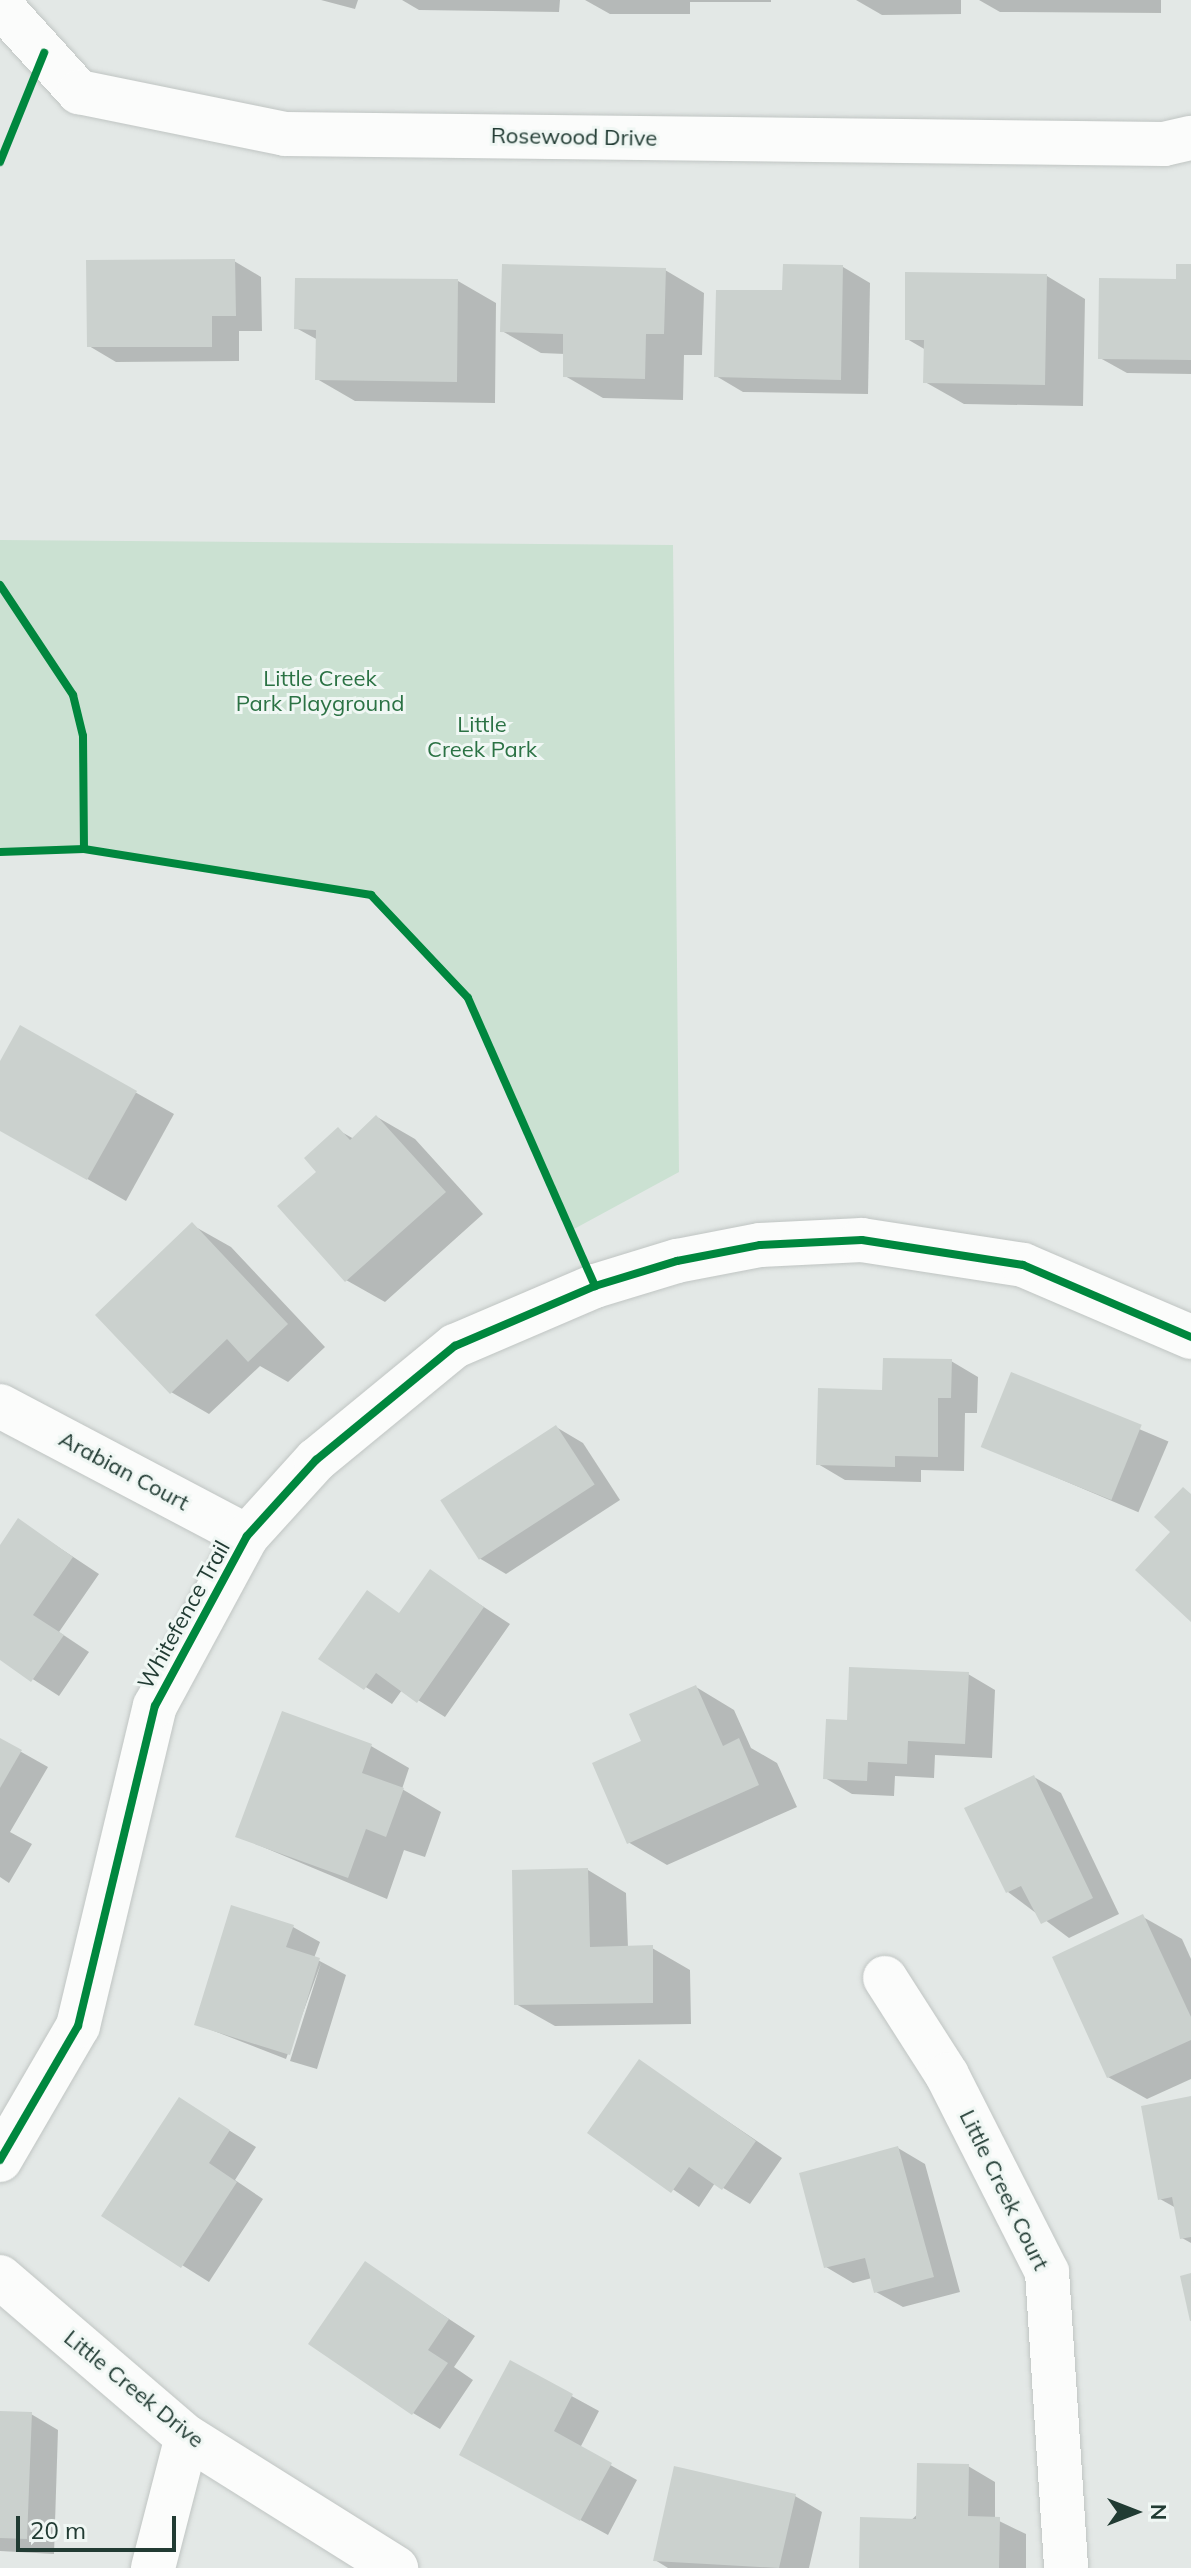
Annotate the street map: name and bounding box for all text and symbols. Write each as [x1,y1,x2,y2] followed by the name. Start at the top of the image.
[491,122,657,152] street label: Rosewood Drive
[236,665,404,716] park label: Little Creek Park Playground
[427,711,537,762] park label: Little Creek Park
[55,1426,193,1516] street label: Arabian Court
[132,1536,236,1694] street label: Whitefence Trail
[954,2106,1054,2274] street label: Little Creek Court
[59,2325,209,2453] street label: Little Creek Drive
[1095,2472,1175,2552] north arrow
[20,2500,180,2550] scale bar
[1145,2504,1173,2520] text: N
[30,2515,86,2545] text: 20 m

